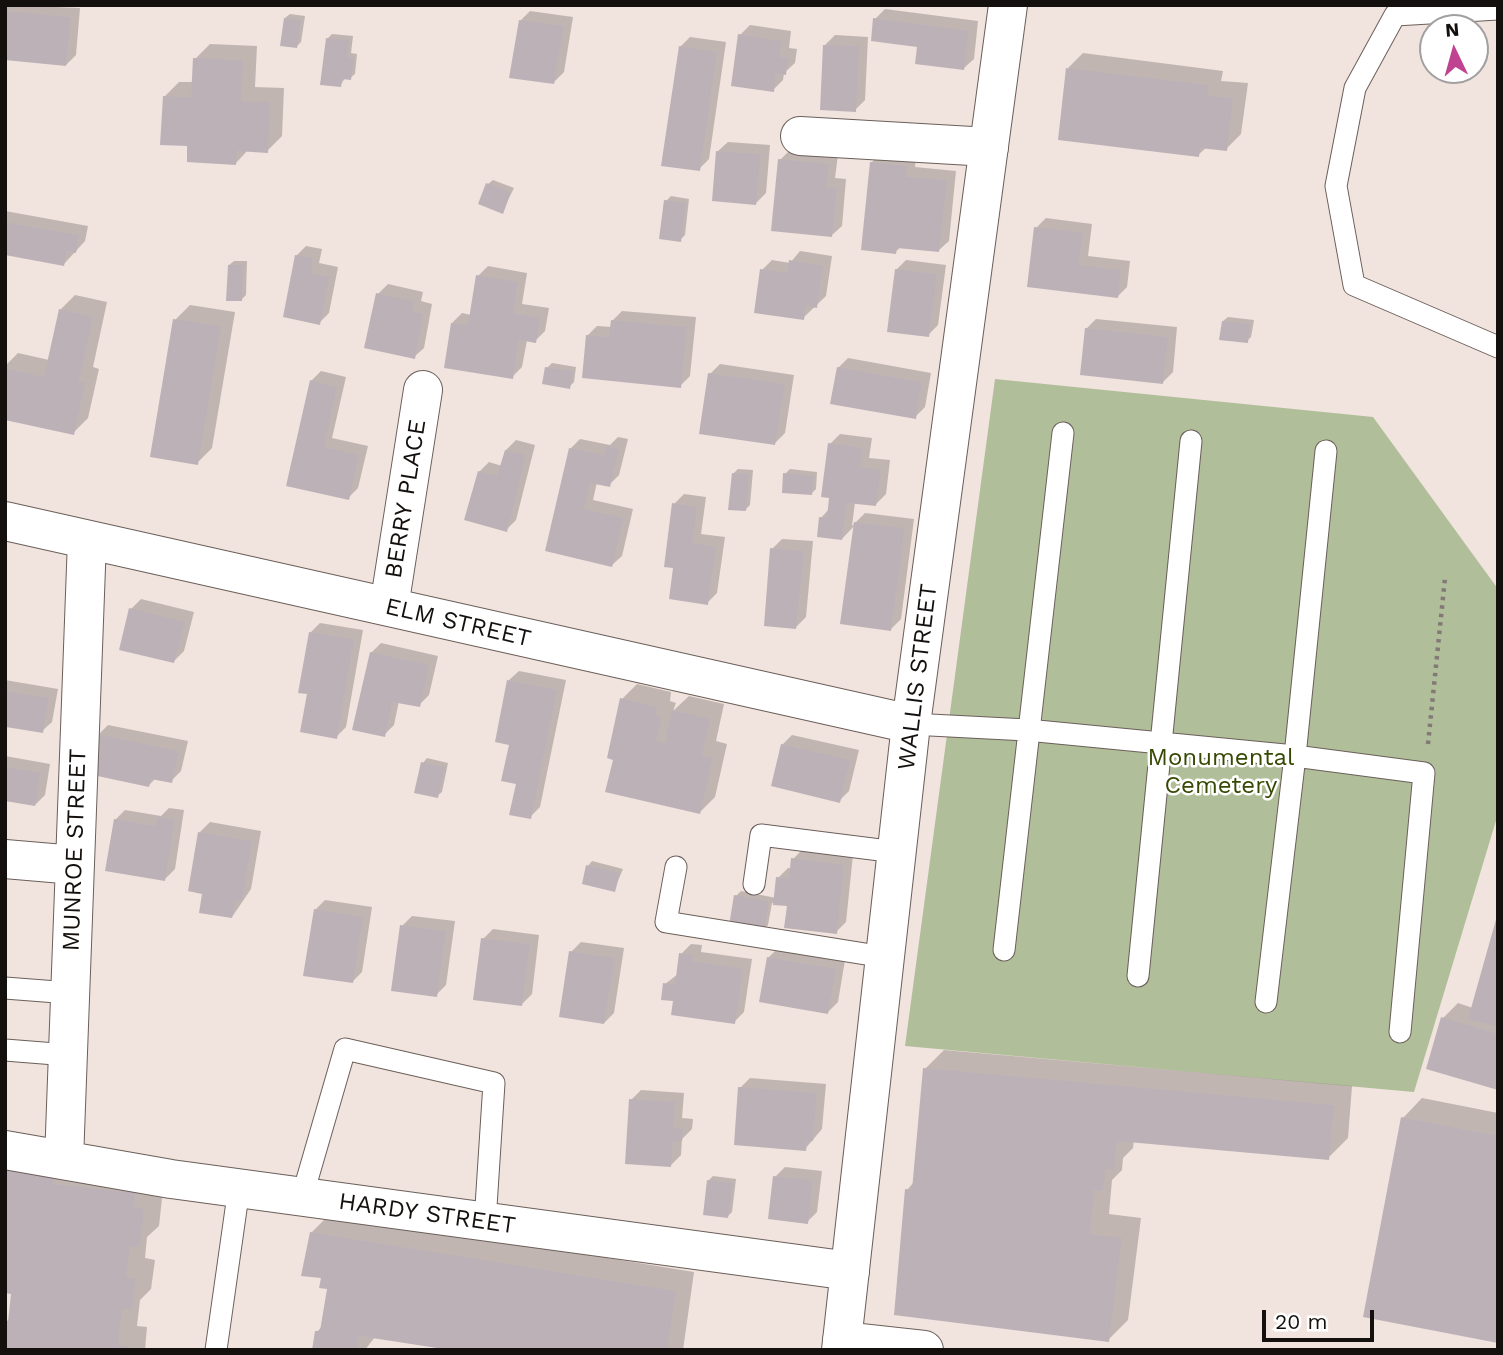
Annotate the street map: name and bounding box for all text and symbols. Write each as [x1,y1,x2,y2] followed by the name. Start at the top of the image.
[1419,14,1489,84] north arrow
[1444,18,1460,42] text: N
[379,418,433,580] street label: BERRY PLACE
[892,582,944,772] street label: WALLIS STREET
[382,592,534,654] street label: ELM STREET
[1148,744,1294,800] park label: Monumental Cemetery
[57,748,93,952] street label: MUNROE STREET
[337,1187,517,1241] street label: HARDY STREET
[1265,1296,1377,1340] scale bar
[1275,1309,1327,1334] text: 20 m

